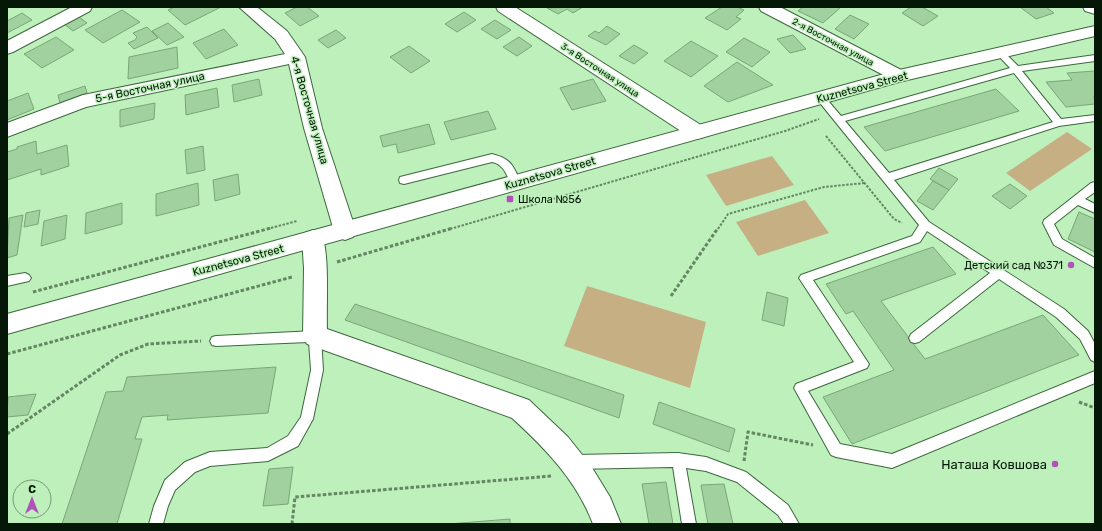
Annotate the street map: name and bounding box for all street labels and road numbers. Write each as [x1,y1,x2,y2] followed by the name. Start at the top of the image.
[791,16,875,68] street label: 2-я Восточная улица
[559,41,641,99] street label: 3-я Восточная улица
[288,55,331,166] street label: 4-я Восточная улица
[815,69,910,106] street label: Kuznetsova Street
[94,70,206,105] street label: 5-я Восточная улица
[503,154,598,193] street label: Kuznetsova Street
[191,242,286,279] street label: Kuznetsova Street

